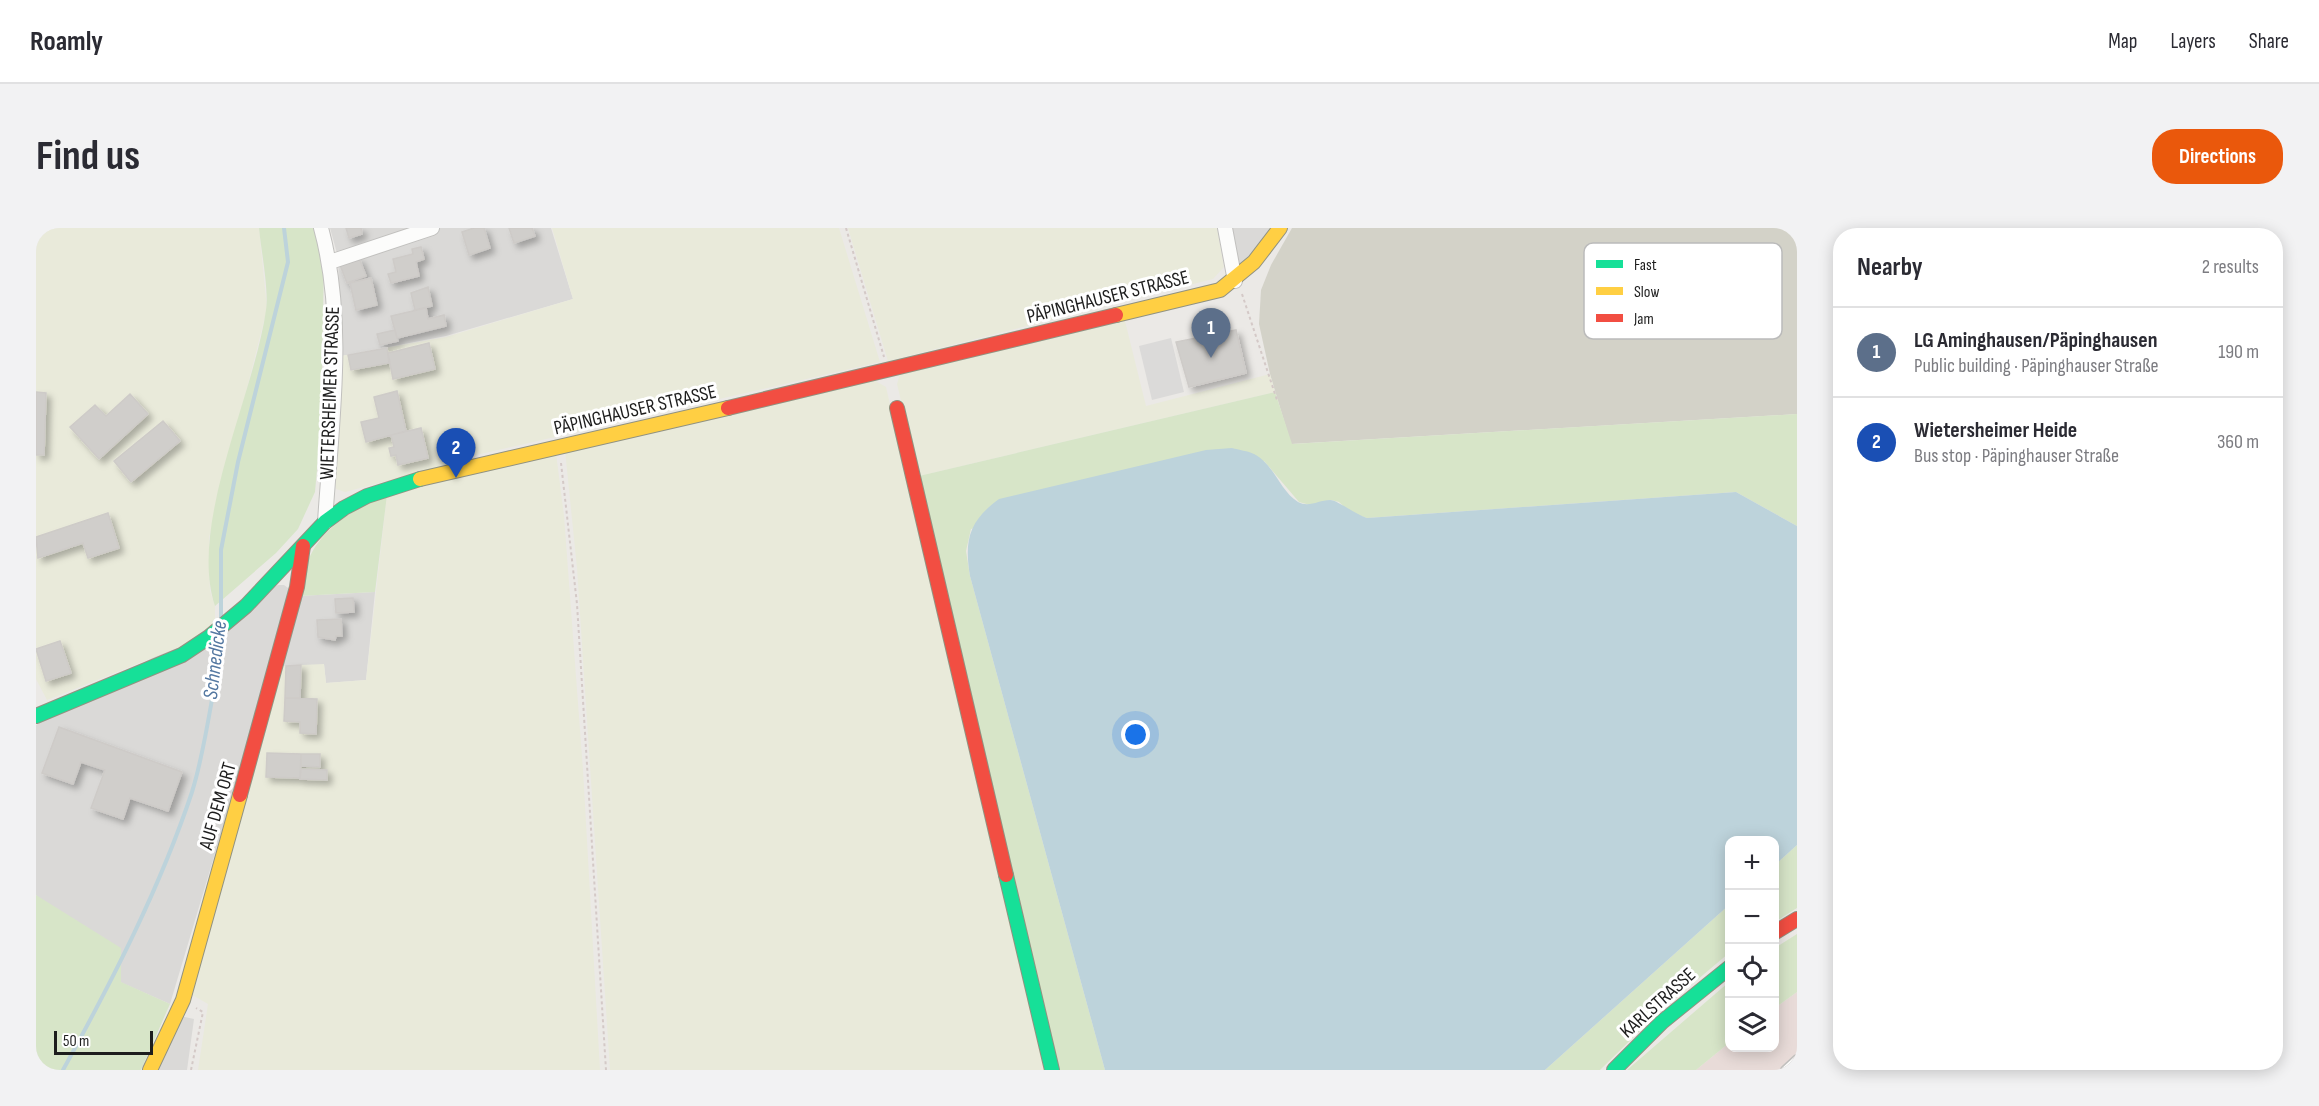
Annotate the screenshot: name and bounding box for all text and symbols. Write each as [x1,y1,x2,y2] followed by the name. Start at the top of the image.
[30,25,103,58] text: Roamly
[2108,29,2137,54] text: Map
[2170,29,2216,54] text: Layers
[2249,29,2289,54] text: Share
[2152,129,2283,184] button: Directions
[36,131,140,182] text: Find us
[1584,243,1782,339] legend
[1857,252,1923,283] text: Nearby
[2202,255,2259,279] text: 2 results
[1634,256,1657,275] text: Fast
[1024,265,1192,329] street label: PÄPINGHAUSER STRASSE
[1634,283,1659,302] text: Slow
[315,306,345,480] street label: WIETERSHEIMER STRASSE
[1192,308,1230,358] pin: 1
[1633,310,1654,329] text: Jam
[1914,327,2157,354] text: LG Aminghausen/Päpinghausen
[1873,340,1880,364] text: 1
[2218,340,2259,364] text: 190 m
[1914,354,2159,378] text: Public building · Päpinghauser Straße
[551,380,719,440] street label: PÄPINGHAUSER STRASSE
[1914,417,2077,444] text: Wietersheimer Heide
[436,428,476,478] pin: 2
[1872,430,1881,454] text: 2
[2217,430,2259,454] text: 360 m
[1914,444,2119,468] text: Bus stop · Päpinghauser Straße
[198,619,232,701] water label: Schnedicke
[1121,720,1150,749] your location
[194,760,242,853] street label: AUF DEM ORT
[1725,836,1779,1052] map controls
[1725,836,1779,890] button: +
[1725,890,1779,944] button: −
[1725,944,1779,998] button: locate
[1615,963,1701,1043] street label: KARLSTRASSE
[1725,998,1779,1052] button: layers
[54,1028,153,1056] scale bar
[63,1032,89,1051] text: 50 m

